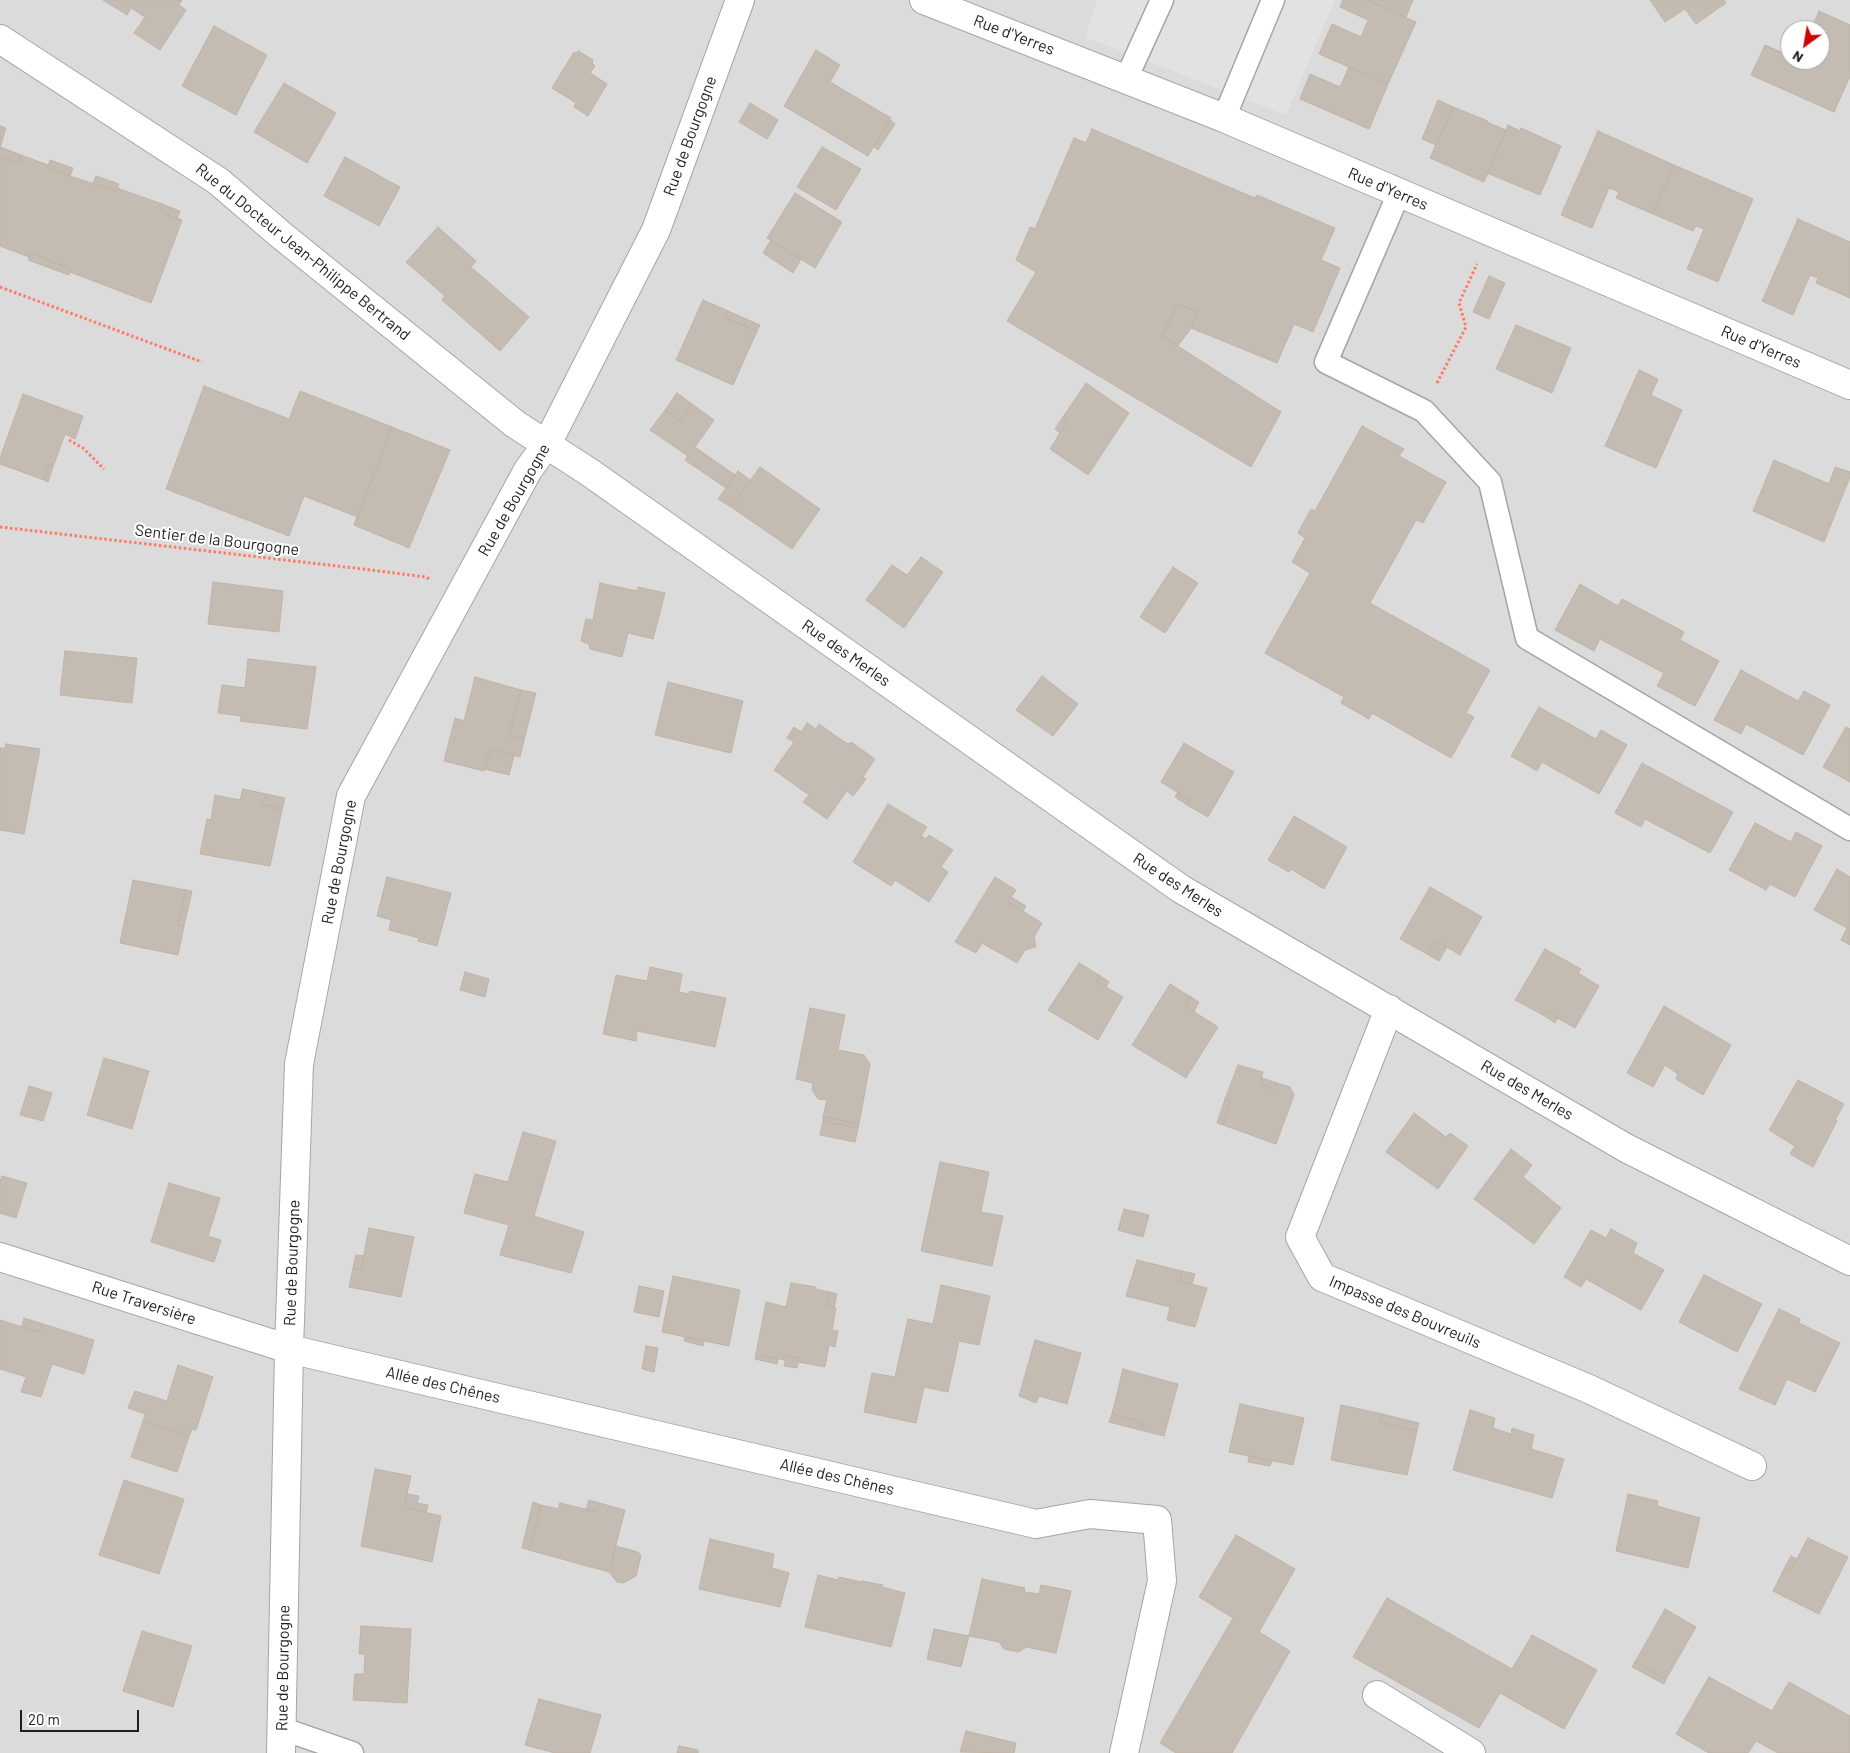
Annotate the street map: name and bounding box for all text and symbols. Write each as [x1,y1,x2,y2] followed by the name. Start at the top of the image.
[971,11,1057,59] street label: Rue d'Yerres
[1780,20,1830,70] north arrow
[1789,48,1806,67] text: N
[659,73,721,199] street label: Rue de Bourgogne
[192,159,414,345] street label: Rue du Docteur Jean-Philippe Bertrand
[1345,164,1431,214] street label: Rue d'Yerres
[1718,322,1804,372] street label: Rue d'Yerres
[474,440,554,560] street label: Rue de Bourgogne
[134,520,300,560] street label: Sentier de la Bourgogne
[798,615,894,691] street label: Rue des Merles
[318,798,360,926] street label: Rue de Bourgogne
[1129,849,1227,921] street label: Rue des Merles
[1477,1056,1577,1124] street label: Rue des Merles
[280,1200,304,1326] street label: Rue de Bourgogne
[1326,1271,1484,1353] street label: Impasse des Bouvreuils
[89,1277,199,1329] street label: Rue Traversière
[384,1363,502,1407] street label: Allée des Chênes
[778,1455,896,1499] street label: Allée des Chênes
[272,1605,294,1731] street label: Rue de Bourgogne
[22,1700,141,1732] scale bar
[28,1710,60,1728] text: 20 m

